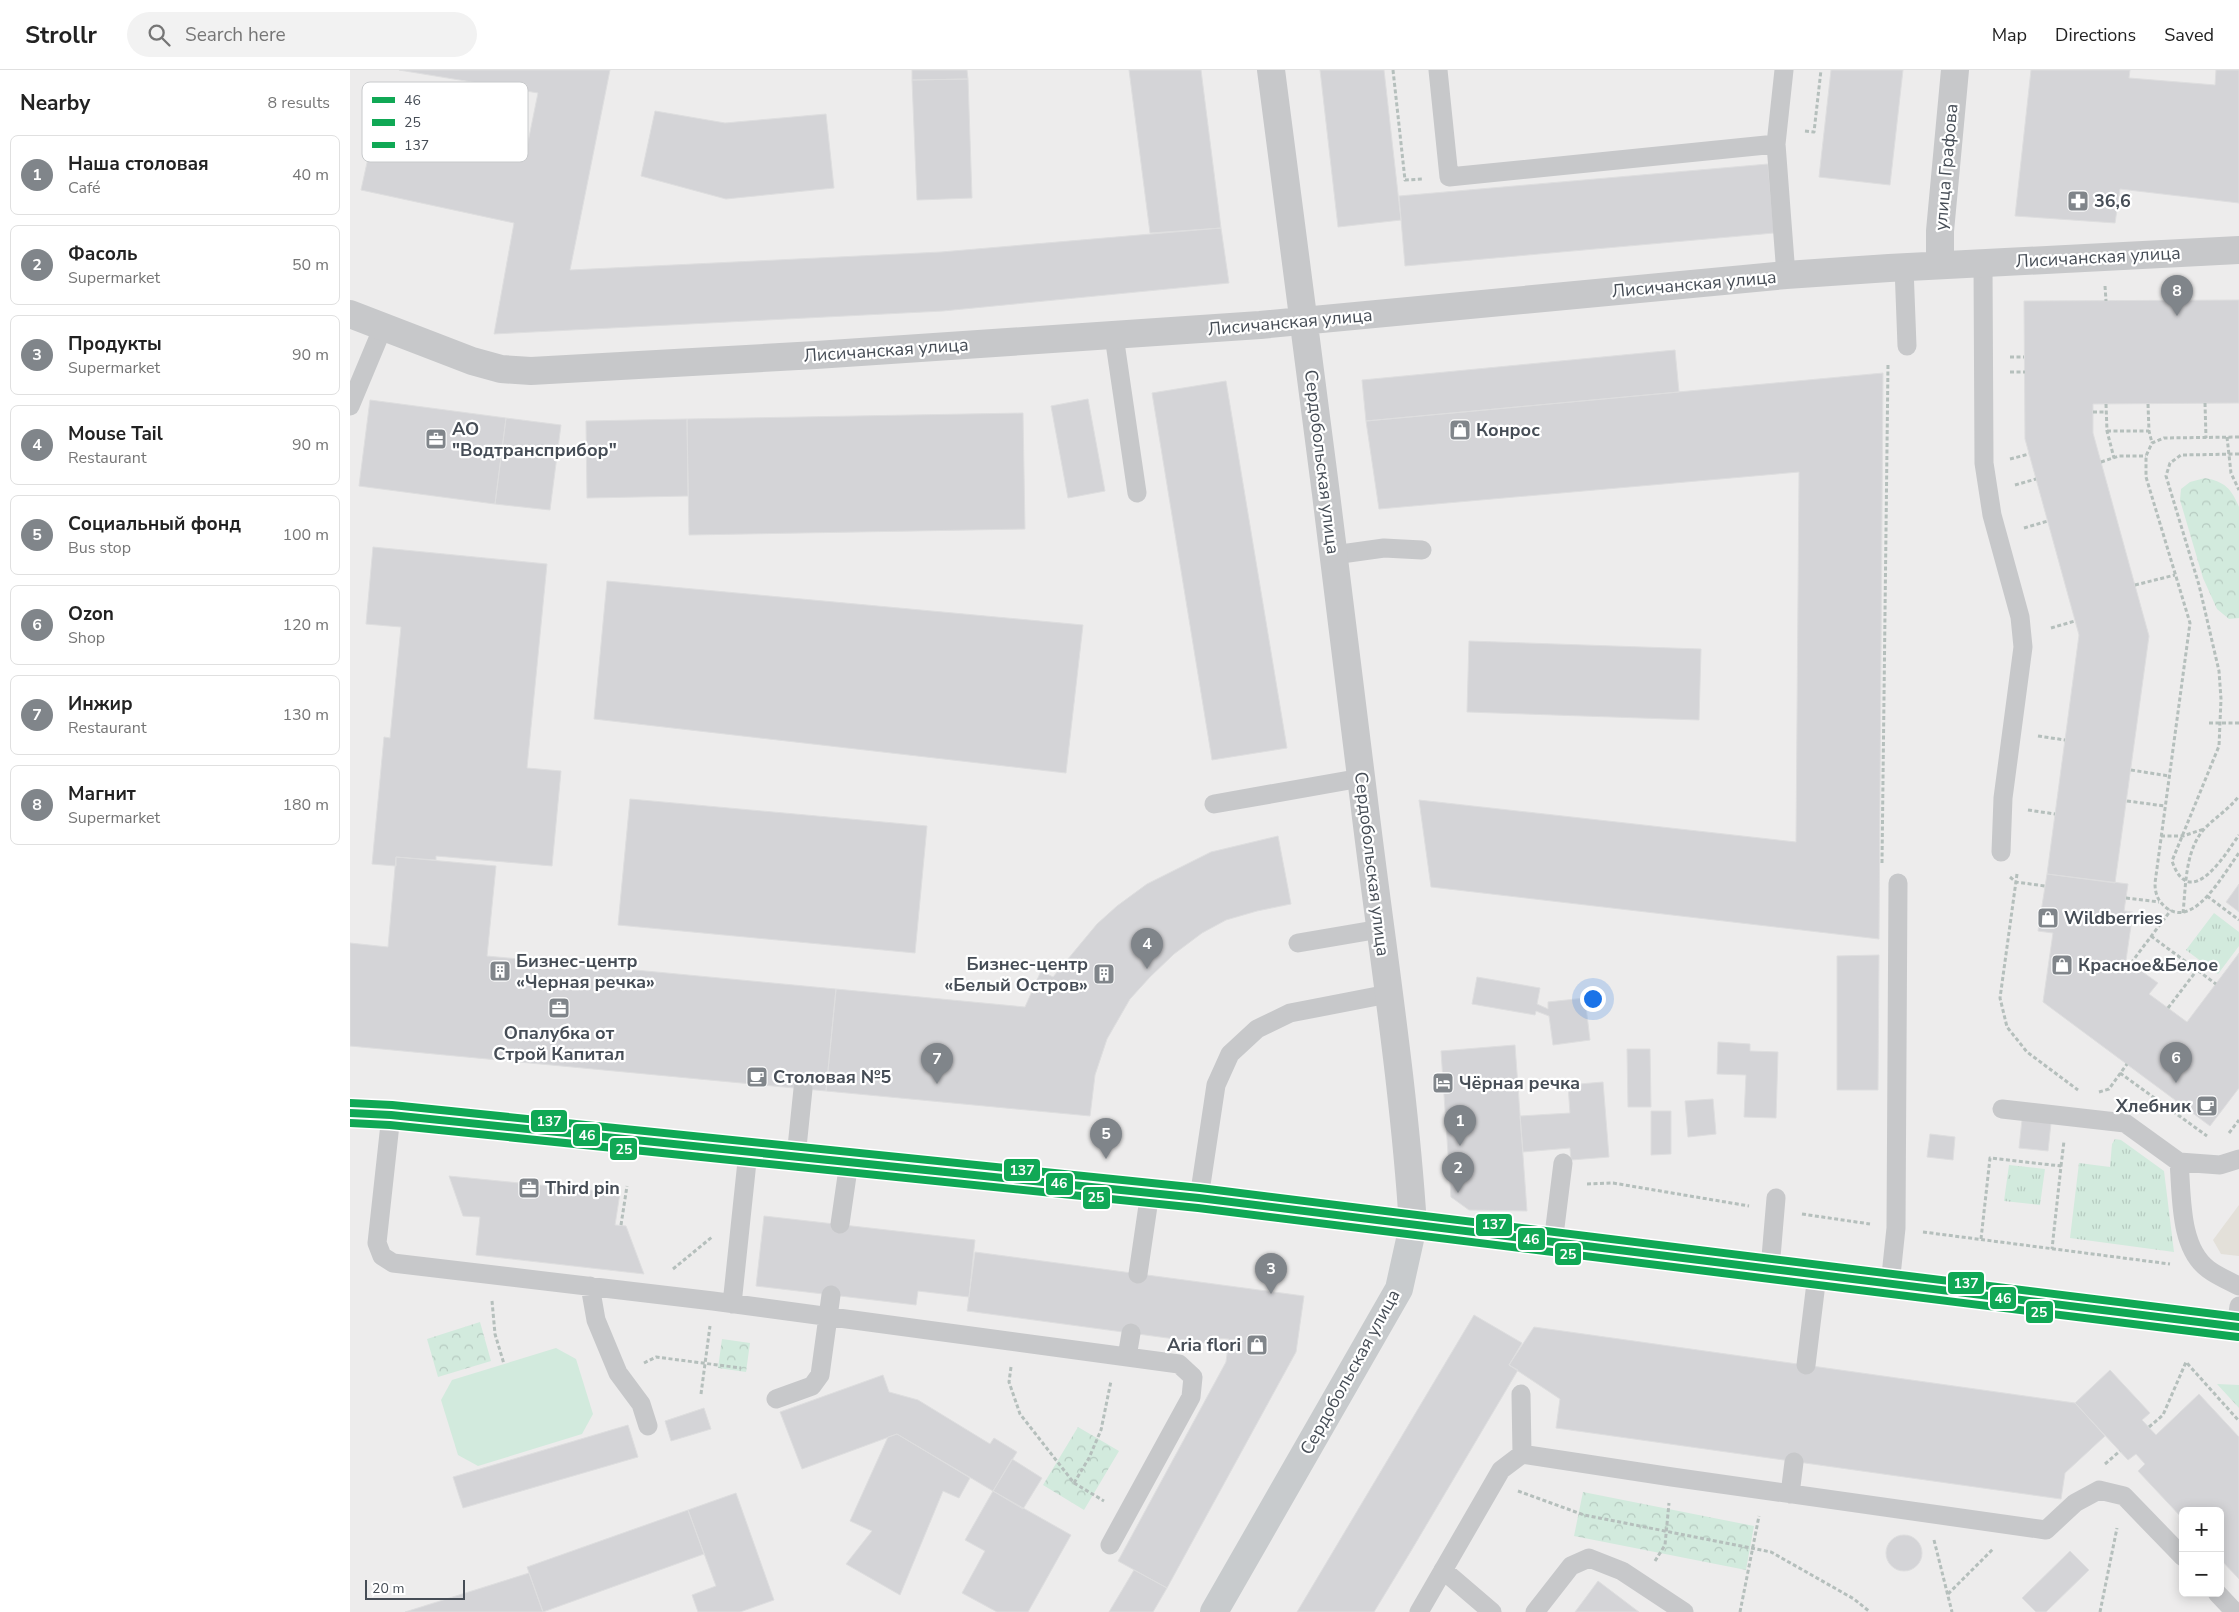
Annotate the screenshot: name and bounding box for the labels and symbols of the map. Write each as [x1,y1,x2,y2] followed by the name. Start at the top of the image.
[362,82,528,162] legend
[404,91,421,110] text: 46
[1928,102,1964,232] street label: улица Графова
[404,113,421,132] text: 25
[404,136,429,155] text: 137
[2066,189,2090,213] pharmacy icon: 36,6
[2094,189,2131,213] place label: 36,6
[2015,241,2181,273] street label: Лисичанская улица
[1611,265,1777,303] street label: Лисичанская улица
[2161,275,2193,316] pin: 8
[1207,303,1373,341] street label: Лисичанская улица
[803,332,969,368] street label: Лисичанская улица
[1299,368,1345,556] street label: Сердобольская улица
[452,417,617,462] place label: АО "Водтрансприбор"
[1448,418,1472,442] shop icon: Конрос
[1476,418,1540,442] place label: Конрос
[424,427,448,451] office icon: АО "Водтрансприбор"
[1349,770,1395,958] street label: Сердобольская улица
[2036,906,2060,930] shop icon: Wildberries
[2064,906,2163,930] place label: Wildberries
[1131,928,1163,969] pin: 4
[516,949,655,994] place label: Бизнес-центр «Черная речка»
[944,952,1088,997] place label: Бизнес-центр «Белый Остров»
[2050,953,2074,977] shop icon: Красное&Белое
[2078,953,2218,977] place label: Красное&Белое
[488,959,512,983] building icon: Бизнес-центр «Черная речка»
[1092,962,1116,986] building icon: Бизнес-центр «Белый Остров»
[1580,986,1606,1012] your location
[547,996,571,1020] office icon: Опалубка от Строй Капитал
[493,1021,625,1066] place label: Опалубка от Строй Капитал
[2160,1042,2192,1083] pin: 6
[921,1043,953,1084] pin: 7
[745,1065,769,1089] cafe icon: Столовая №5
[773,1065,892,1089] place label: Столовая №5
[1431,1071,1455,1095] hotel icon: Чёрная речка
[1459,1071,1580,1095] place label: Чёрная речка
[2115,1094,2192,1118] place label: Хлебник
[2195,1094,2219,1118] cafe icon: Хлебник
[1444,1105,1476,1146] pin: 1
[530,1109,568,1133] line badge: 137
[536,1112,562,1131] text: 137
[1090,1118,1122,1159] pin: 5
[572,1123,601,1147] line badge: 46
[579,1126,595,1145] text: 46
[609,1137,638,1161] line badge: 25
[616,1140,632,1159] text: 25
[1442,1152,1474,1193] pin: 2
[1003,1158,1041,1182] line badge: 137
[1009,1161,1035,1180] text: 137
[1045,1172,1074,1196] line badge: 46
[1051,1174,1067,1193] text: 46
[517,1176,541,1200] office icon: Third pin
[545,1176,620,1200] place label: Third pin
[1082,1186,1111,1210] line badge: 25
[1088,1188,1104,1207] text: 25
[1475,1213,1513,1237] line badge: 137
[1481,1215,1507,1234] text: 137
[1517,1227,1546,1251] line badge: 46
[1523,1230,1539,1249] text: 46
[1554,1242,1582,1266] line badge: 25
[1560,1245,1576,1264] text: 25
[1255,1253,1287,1294] pin: 3
[1947,1271,1985,1295] line badge: 137
[1953,1274,1979,1293] text: 137
[1295,1285,1405,1459] street label: Сердобольская улица
[1989,1286,2017,1310] line badge: 46
[1995,1289,2011,1308] text: 46
[2025,1300,2054,1324] line badge: 25
[2031,1303,2047,1322] text: 25
[1167,1333,1241,1357] place label: Аria flori
[1245,1333,1269,1357] shop icon: Аria flori
[365,1577,465,1600] scale bar

